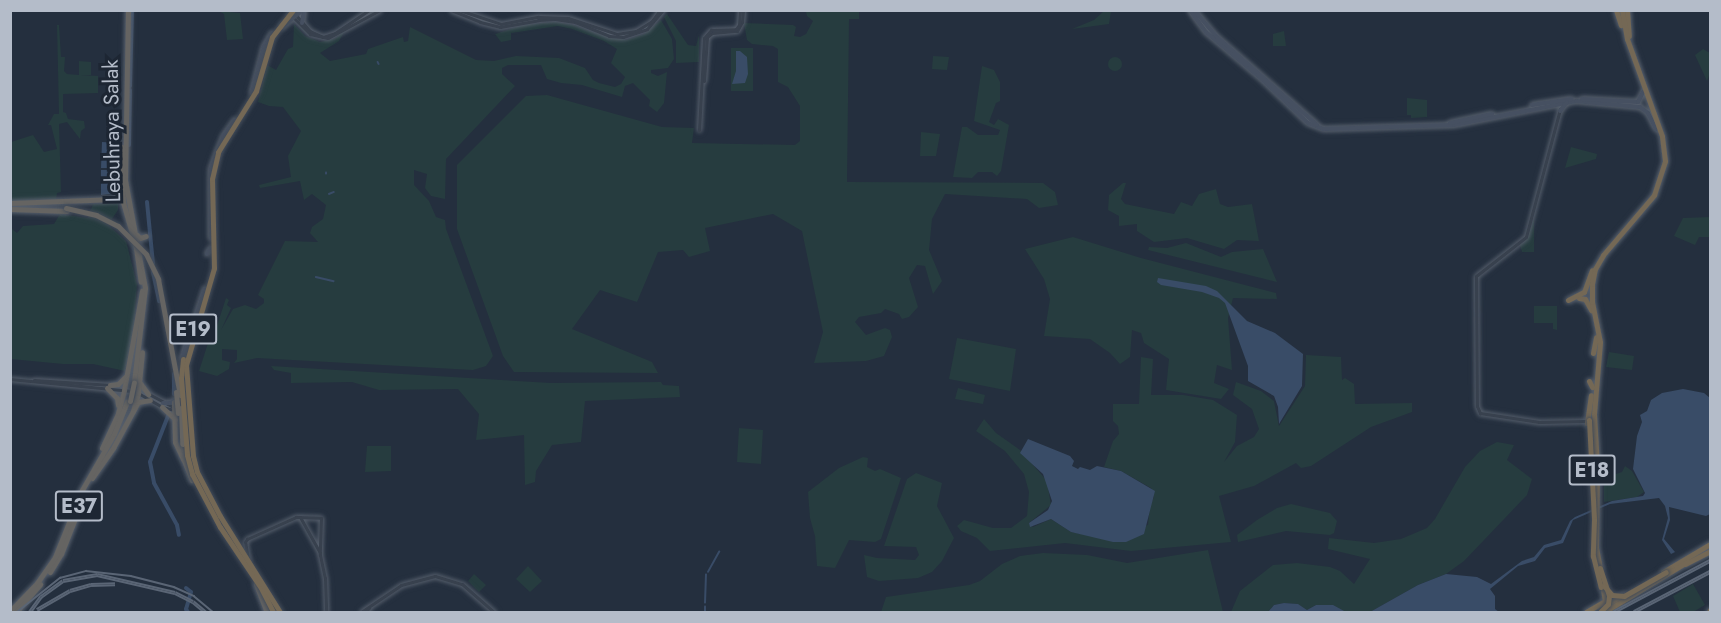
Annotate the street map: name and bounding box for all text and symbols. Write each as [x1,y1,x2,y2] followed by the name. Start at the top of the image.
[98,59,126,203] street label: Lebuhraya Salak
[169,312,217,346] road number: E19
[1568,453,1616,487] road number: E18
[54,489,104,523] road number: E37

